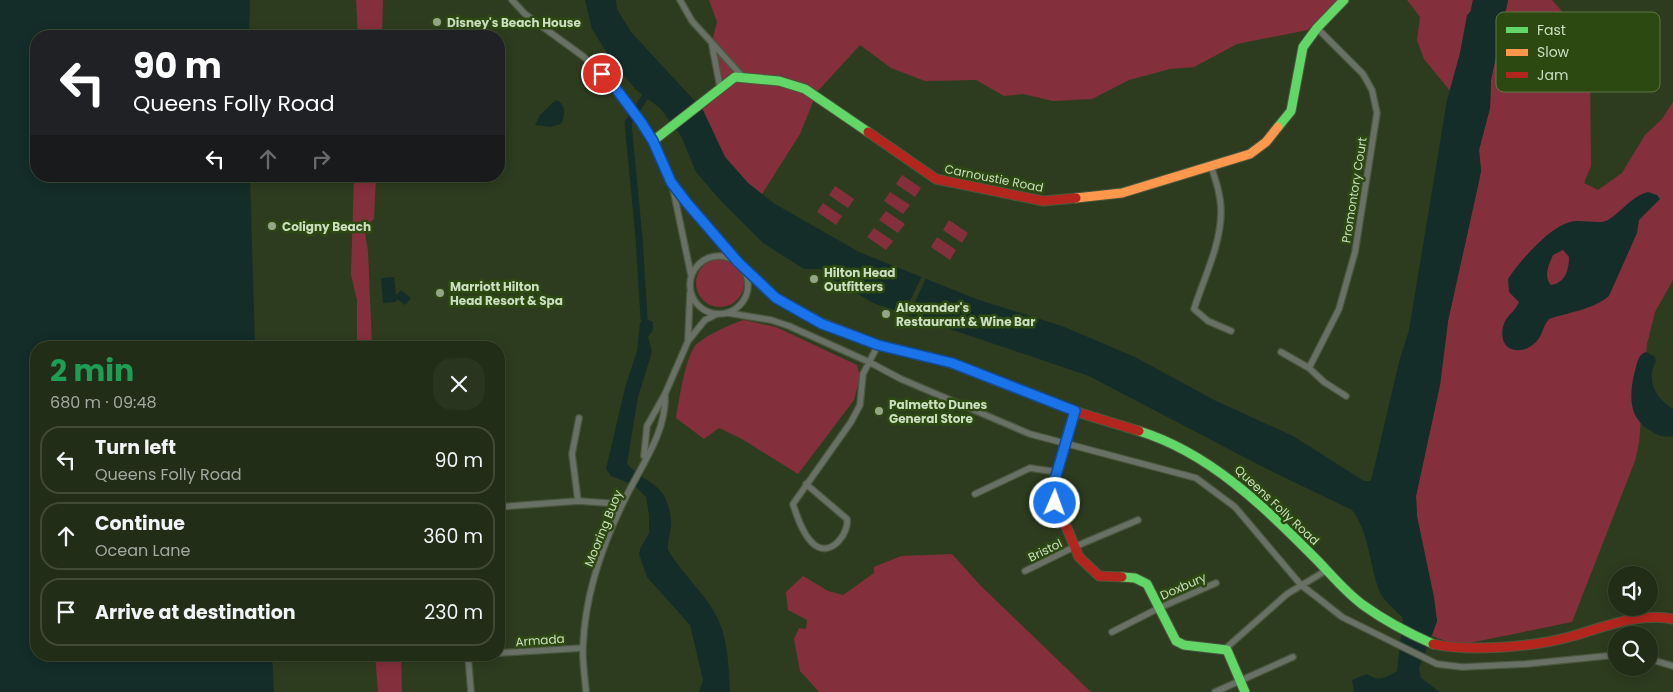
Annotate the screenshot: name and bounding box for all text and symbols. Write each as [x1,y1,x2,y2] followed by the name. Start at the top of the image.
[1496,12,1660,92] legend
[447,14,581,31] place label: Disney's Beach House
[431,16,443,28] marker: Disney's Beach House
[1537,20,1566,40] text: Fast
[133,41,222,90] text: 90 m
[1537,42,1570,62] text: Slow
[50,50,115,115] icon: left
[581,53,623,95] pin
[588,60,616,88] icon: arrive
[1537,65,1568,85] text: Jam
[133,88,335,119] text: Queens Folly Road
[1337,136,1371,244] street label: Promontory Court
[201,145,229,173] icon: left
[254,145,282,173] icon: ahead
[307,145,335,173] icon: right
[943,160,1045,196] street label: Carnoustie Road
[282,218,371,235] place label: Coligny Beach
[266,220,278,232] marker: Coligny Beach
[824,264,895,295] place label: Hilton Head Outfitters
[808,273,820,285] marker: Hilton Head Outfitters
[450,278,563,309] place label: Marriott Hilton Head Resort & Spa
[434,287,446,299] marker: Marriott Hilton Head Resort & Spa
[896,299,1035,330] place label: Alexander's Restaurant & Wine Bar
[880,308,892,320] marker: Alexander's Restaurant & Wine Bar
[50,349,134,392] text: 2 min
[433,358,485,410] button: close
[50,391,157,414] text: 680 m · 09:48
[889,396,988,427] place label: Palmetto Dunes General Store
[873,405,885,417] marker: Palmetto Dunes General Store
[95,434,176,461] text: Turn left
[52,446,80,474] icon: left
[434,447,483,474] text: 90 m
[1231,461,1323,549] street label: Queens Folly Road
[95,463,242,486] text: Queens Folly Road
[1028,476,1080,528] position arrow
[580,487,626,569] street label: Mooring Buoy
[95,510,185,537] text: Continue
[52,522,80,550] icon: ahead
[423,523,483,550] text: 360 m
[1025,534,1065,566] street label: Bristol
[95,539,190,562] text: Ocean Lane
[1608,566,1658,676] map controls
[1608,566,1658,616] button: sound
[1157,568,1209,604] street label: Doxbury
[52,598,80,626] icon: arrive
[95,599,296,626] text: Arrive at destination
[424,599,483,626] text: 230 m
[1608,626,1658,676] button: search
[515,630,565,650] street label: Armada

